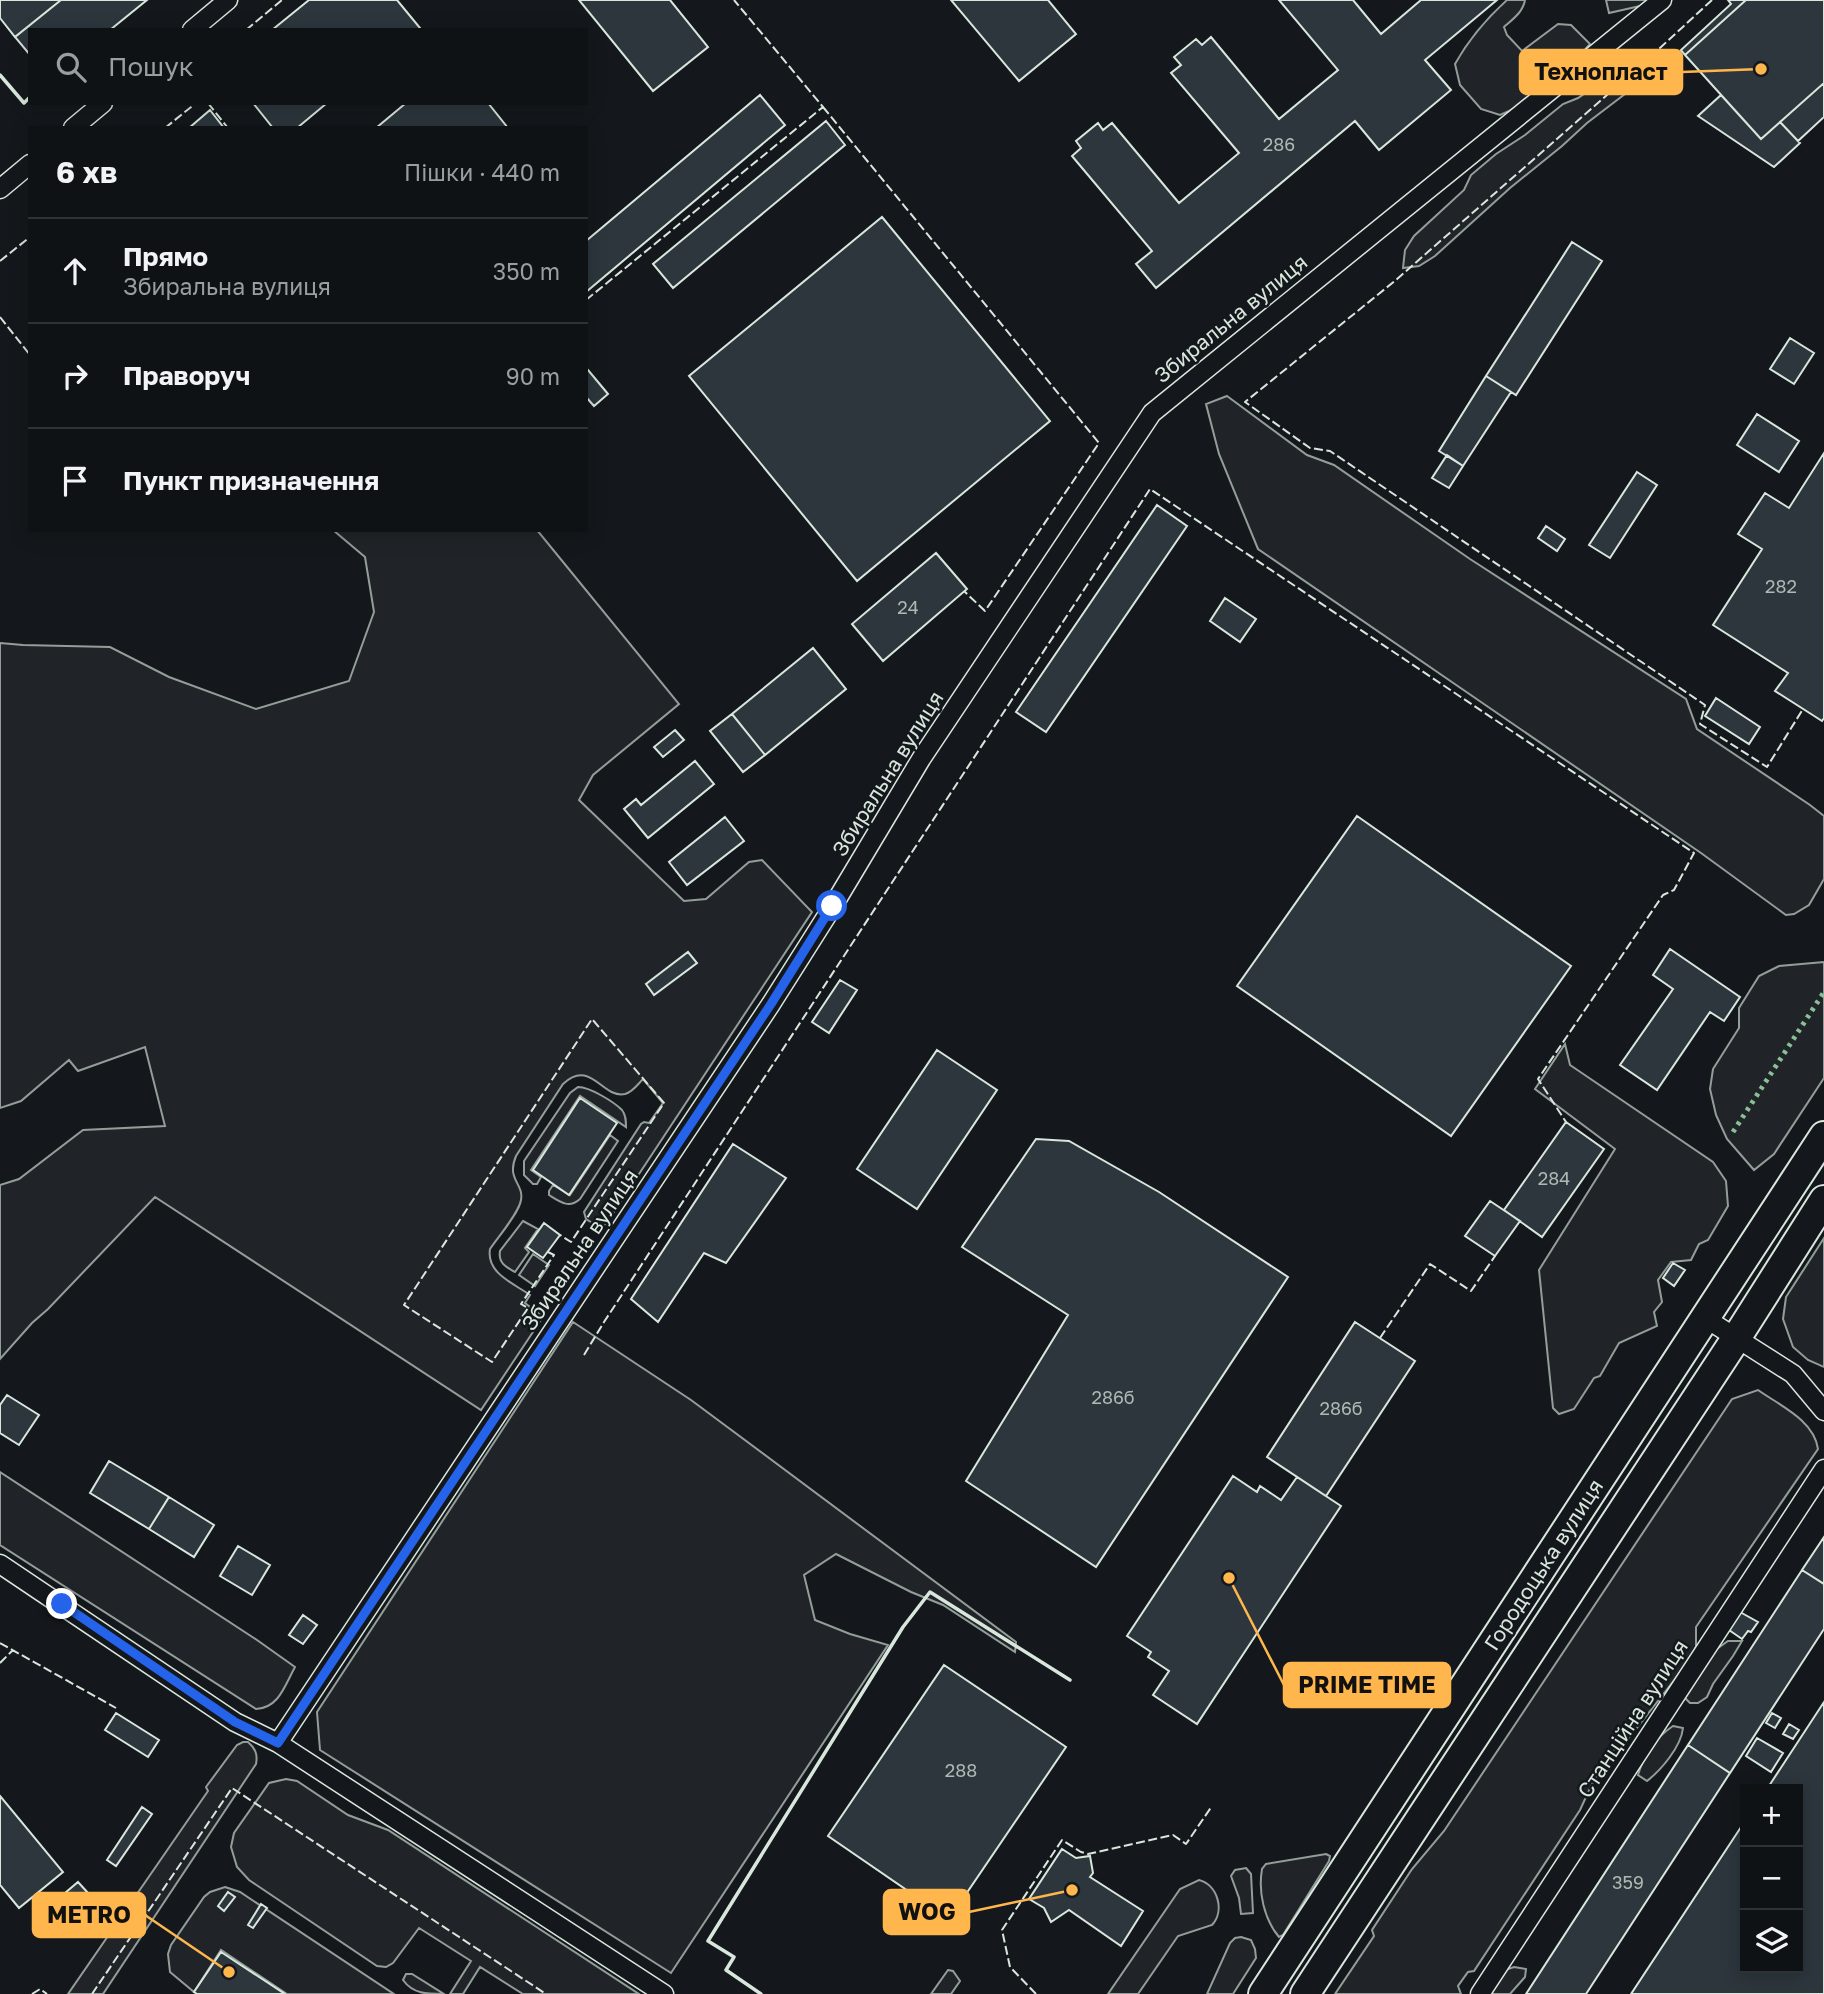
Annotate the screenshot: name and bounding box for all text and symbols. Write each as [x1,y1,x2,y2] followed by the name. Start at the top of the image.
[28,28,588,105] search box
[52,48,90,86] icon: search
[1520,50,1682,94] callout: Технопласт
[108,51,194,82] text: Пошук
[1534,57,1668,85] text: Технопласт
[1263,133,1295,155] house number: 286
[56,154,117,190] text: 6 хв
[404,158,560,186] text: Пішки · 440 m
[123,241,208,272] text: Прямо
[1148,248,1312,388] street label: Збиральна вулиця
[56,252,94,290] icon: ahead
[493,257,560,285] text: 350 m
[123,272,331,300] text: Збиральна вулиця
[56,357,94,395] icon: right
[123,360,251,391] text: Праворуч
[506,362,560,390] text: 90 m
[56,462,94,500] icon: arrive
[123,465,379,496] text: Пункт призначення
[1765,575,1797,597] house number: 282
[897,596,919,618] house number: 24
[826,686,948,861] street label: Збиральна вулиця
[816,890,847,921] route start
[515,1163,643,1335] street label: Збиральна вулиця
[1538,1167,1570,1189] house number: 284
[1091,1386,1135,1408] house number: 286б
[1319,1397,1363,1419] house number: 286б
[1478,1474,1608,1655] street label: Городоцька вулиця
[46,1588,77,1619] route end
[1571,1635,1693,1802] street label: Станційна вулиця
[1284,1663,1450,1707] callout: PRIME TIME
[1298,1670,1436,1698] text: PRIME TIME
[945,1759,977,1781] house number: 288
[1740,1784,1803,1973] map controls
[1740,1784,1803,1847] button: +
[1740,1847,1803,1910] button: −
[1612,1871,1644,1893] house number: 359
[884,1890,969,1934] callout: WOG
[33,1893,145,1937] callout: METRO
[898,1897,956,1925] text: WOG
[47,1900,131,1928] text: METRO
[1740,1910,1803,1973] button: layers

